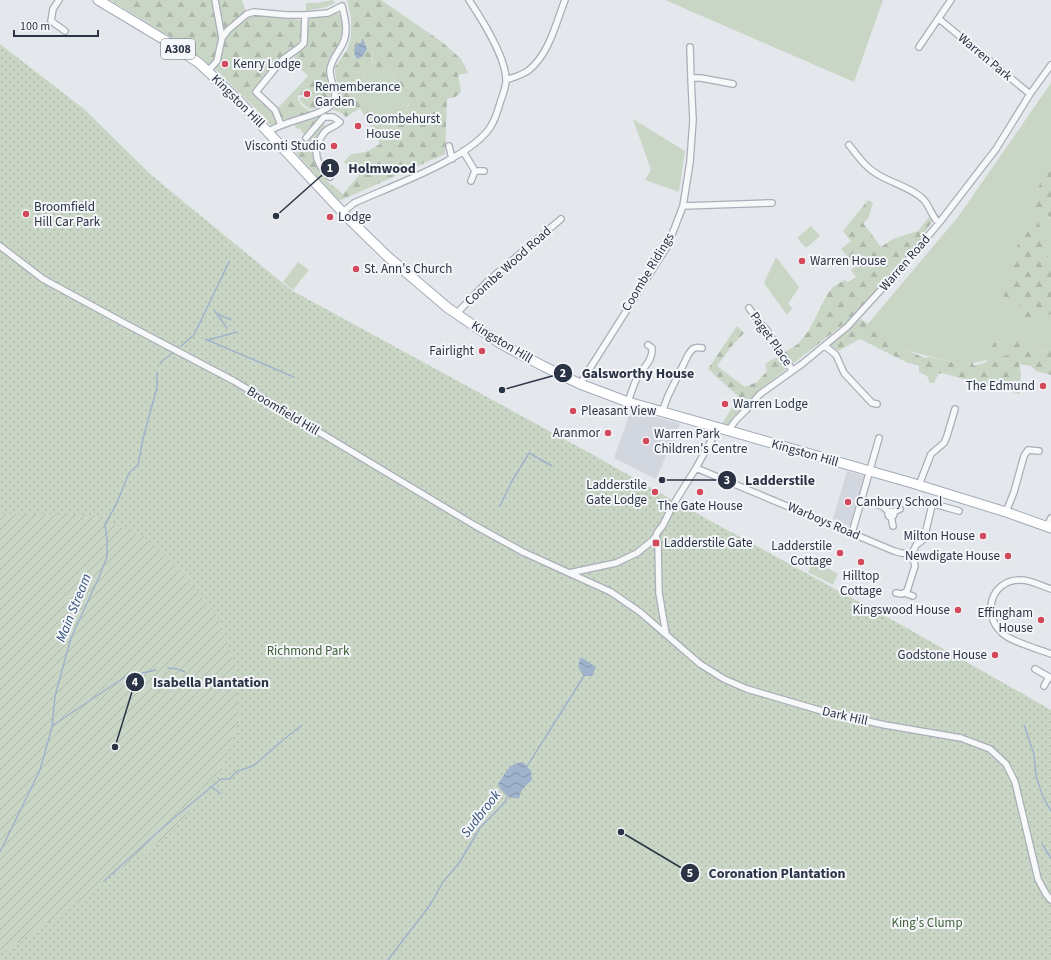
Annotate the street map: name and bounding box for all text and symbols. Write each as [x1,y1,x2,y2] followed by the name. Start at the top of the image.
[14,12,98,38] scale bar
[20,18,50,35] text: 100 m
[954,29,1016,85] street label: Warren Park
[161,39,195,59] road number: A308
[233,55,301,73] place label: Kenry Lodge
[220,59,230,69] marker: Kenry Lodge
[207,70,269,132] street label: Kingston Hill
[315,78,400,111] place label: Rememberance Garden
[302,89,312,99] marker: Rememberance Garden
[366,110,441,143] place label: Coombehurst House
[353,121,363,131] marker: Coombehurst House
[245,137,326,155] place label: Visconti Studio
[329,141,339,151] marker: Visconti Studio
[320,155,424,181] callout: Holmwood
[348,159,416,179] text: Holmwood
[327,160,333,177] text: 1
[34,198,101,231] place label: Broomfield Hill Car Park
[338,208,371,226] place label: Lodge
[21,209,31,219] marker: Broomfield Hill Car Park
[325,212,335,222] marker: Lodge
[461,222,555,310] street label: Coombe Wood Road
[617,229,679,315] street label: Coombe Ridings
[875,231,935,295] street label: Warren Road
[810,252,886,270] place label: Warren House
[797,256,807,266] marker: Warren House
[364,260,452,278] place label: St. Ann's Church
[351,264,361,274] marker: St. Ann's Church
[746,308,796,370] street label: Paget Place
[468,317,536,367] street label: Kingston Hill
[429,342,475,360] place label: Fairlight
[477,346,487,356] marker: Fairlight
[553,360,702,386] callout: Galsworthy House
[582,364,694,384] text: Galsworthy House
[560,365,566,382] text: 2
[966,377,1035,395] place label: The Edmund
[1038,381,1048,391] marker: The Edmund
[243,382,323,440] street label: Broomfield Hill
[733,395,808,413] place label: Warren Lodge
[720,399,730,409] marker: Warren Lodge
[581,402,657,420] place label: Pleasant View
[568,406,578,416] marker: Pleasant View
[553,424,600,442] place label: Aranmor
[654,425,747,458] place label: Warren Park Children's Centre
[603,428,613,438] marker: Aranmor
[769,435,841,471] street label: Kingston Hill
[641,436,651,446] marker: Warren Park Children's Centre
[717,467,823,493] callout: Ladderstile
[745,471,815,491] text: Ladderstile
[724,472,730,489] text: 3
[586,476,647,509] place label: Ladderstile Gate Lodge
[650,487,660,497] marker: Ladderstile Gate Lodge
[695,487,705,497] marker: The Gate House
[856,493,942,511] place label: Canbury School
[657,497,743,515] place label: The Gate House
[843,497,853,507] marker: Canbury School
[785,498,863,544] street label: Warboys Road
[904,527,975,545] place label: Milton House
[978,531,988,541] marker: Milton House
[664,534,752,552] place label: Ladderstile Gate
[771,537,832,570] place label: Ladderstile Cottage
[651,538,661,548] marker: Ladderstile Gate
[905,547,1000,565] place label: Newdigate House
[835,548,845,558] marker: Ladderstile Cottage
[1003,551,1013,561] marker: Newdigate House
[856,557,866,567] marker: Hilltop Cottage
[840,567,882,600] place label: Hilltop Cottage
[51,571,97,645] water label: Main Stream
[852,601,950,619] place label: Kingswood House
[977,604,1033,637] place label: Effingham House
[953,605,963,615] marker: Kingswood House
[1036,615,1046,625] marker: Effingham House
[267,642,350,660] park label: Richmond Park
[898,646,987,664] place label: Godstone House
[990,650,1000,660] marker: Godstone House
[125,669,277,695] callout: Isabella Plantation
[153,673,269,693] text: Isabella Plantation
[132,674,139,691] text: 4
[820,702,870,730] street label: Dark Hill
[456,786,506,842] water label: Sudbrook
[680,860,853,886] callout: Coronation Plantation
[709,864,846,884] text: Coronation Plantation
[687,865,693,882] text: 5
[891,914,963,932] park label: King's Clump

